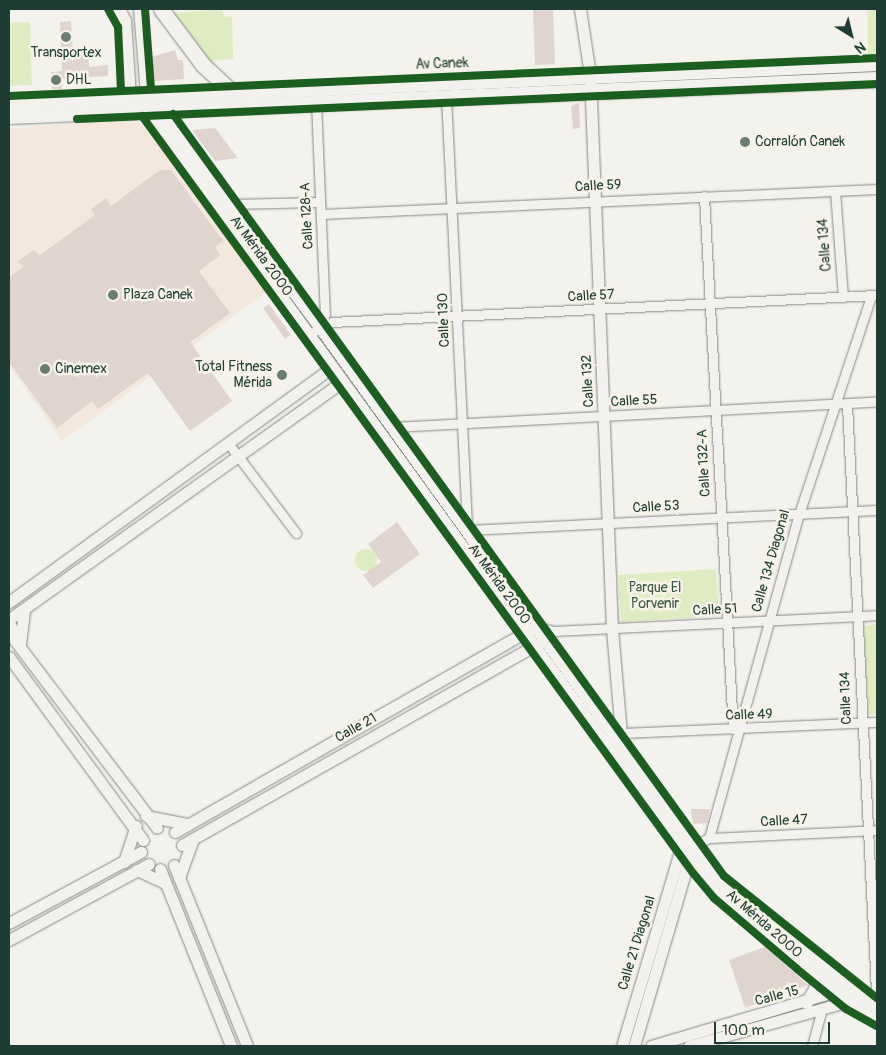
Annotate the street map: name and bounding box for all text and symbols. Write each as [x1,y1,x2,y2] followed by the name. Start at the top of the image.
[826,10,876,60] north arrow
[60,31,72,43] marker: Transportex
[851,38,869,57] text: N
[30,45,102,61] place label: Transportex
[415,55,469,73] street label: Av Canek
[66,72,92,88] place label: DHL
[50,74,62,86] marker: DHL
[755,134,845,150] place label: Corralón Canek
[739,136,751,148] marker: Corralón Canek
[574,176,622,196] street label: Calle 59
[297,182,317,250] street label: Calle 128-A
[226,212,296,300] street label: Av Mérida 2000
[815,218,835,272] street label: Calle 134
[567,286,615,306] street label: Calle 57
[123,287,193,303] place label: Plaza Canek
[107,289,119,301] marker: Plaza Canek
[435,292,453,348] street label: Calle 130
[578,354,598,408] street label: Calle 132
[195,359,272,392] place label: Total Fitness Mérida
[55,361,107,377] place label: Cinemex
[39,363,51,375] marker: Cinemex
[276,369,288,381] marker: Total Fitness Mérida
[610,391,658,411] street label: Calle 55
[694,429,714,497] street label: Calle 132-A
[632,497,680,517] street label: Calle 53
[748,508,794,614] street label: Calle 134 Diagonal
[464,540,534,628] street label: Av Mérida 2000
[629,580,681,612] park label: Parque El Porvenir
[692,600,738,620] street label: Calle 51
[837,671,855,725] street label: Calle 134
[725,706,773,724] street label: Calle 49
[332,710,380,746] street label: Calle 21
[760,811,808,831] street label: Calle 47
[722,886,806,962] street label: Av Mérida 2000
[615,894,659,992] street label: Calle 21 Diagonal
[753,982,801,1010] street label: Calle 15
[716,1012,832,1044] scale bar
[722,1021,765,1040] text: 100 m

